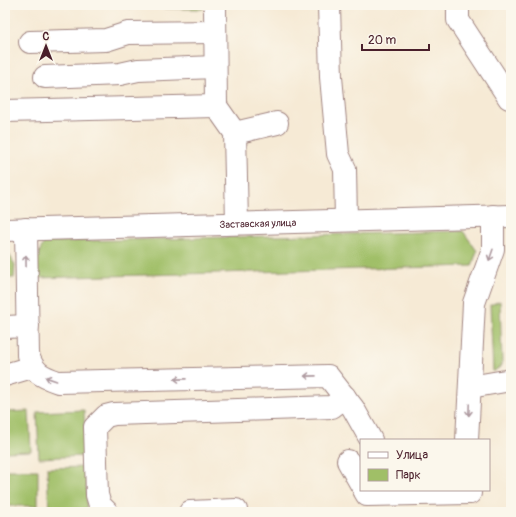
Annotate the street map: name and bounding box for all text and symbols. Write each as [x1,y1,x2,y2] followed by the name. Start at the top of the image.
[26,26,66,66] north arrow
[362,26,429,52] scale bar
[43,30,50,43] text: С
[368,33,397,48] text: 20 m
[219,217,297,231] street label: Заставская улица
[486,248,494,260] one-way arrow
[22,255,30,268] one-way arrow
[304,372,317,380] one-way arrow
[45,375,57,383] one-way arrow
[174,375,187,383] one-way arrow
[465,403,473,416] one-way arrow
[360,439,490,491] legend
[396,448,428,463] text: Улица
[396,468,421,483] text: Парк

